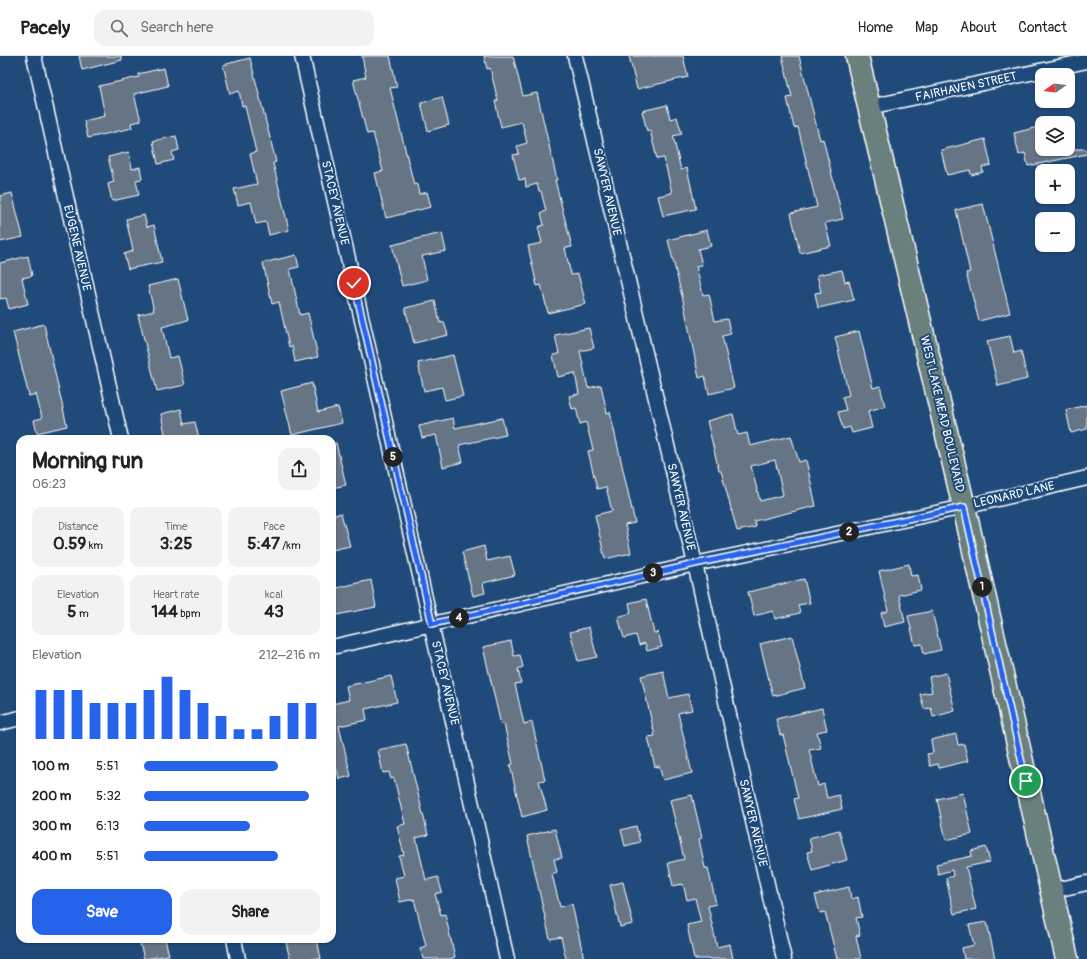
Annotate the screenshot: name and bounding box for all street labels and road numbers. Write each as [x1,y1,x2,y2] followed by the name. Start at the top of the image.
[914,69,1018,105] street label: FAIRHAVEN STREET
[590,147,624,237] street label: SAWYER AVENUE
[318,159,352,247] street label: STACEY AVENUE
[60,204,94,292] street label: EUGENE AVENUE
[917,334,967,494] street label: WEST LAKE MEAD BOULEVARD
[664,462,698,552] street label: SAWYER AVENUE
[972,478,1056,512] street label: LEONARD LANE
[428,639,462,727] street label: STACEY AVENUE
[736,778,770,868] street label: SAWYER AVENUE

